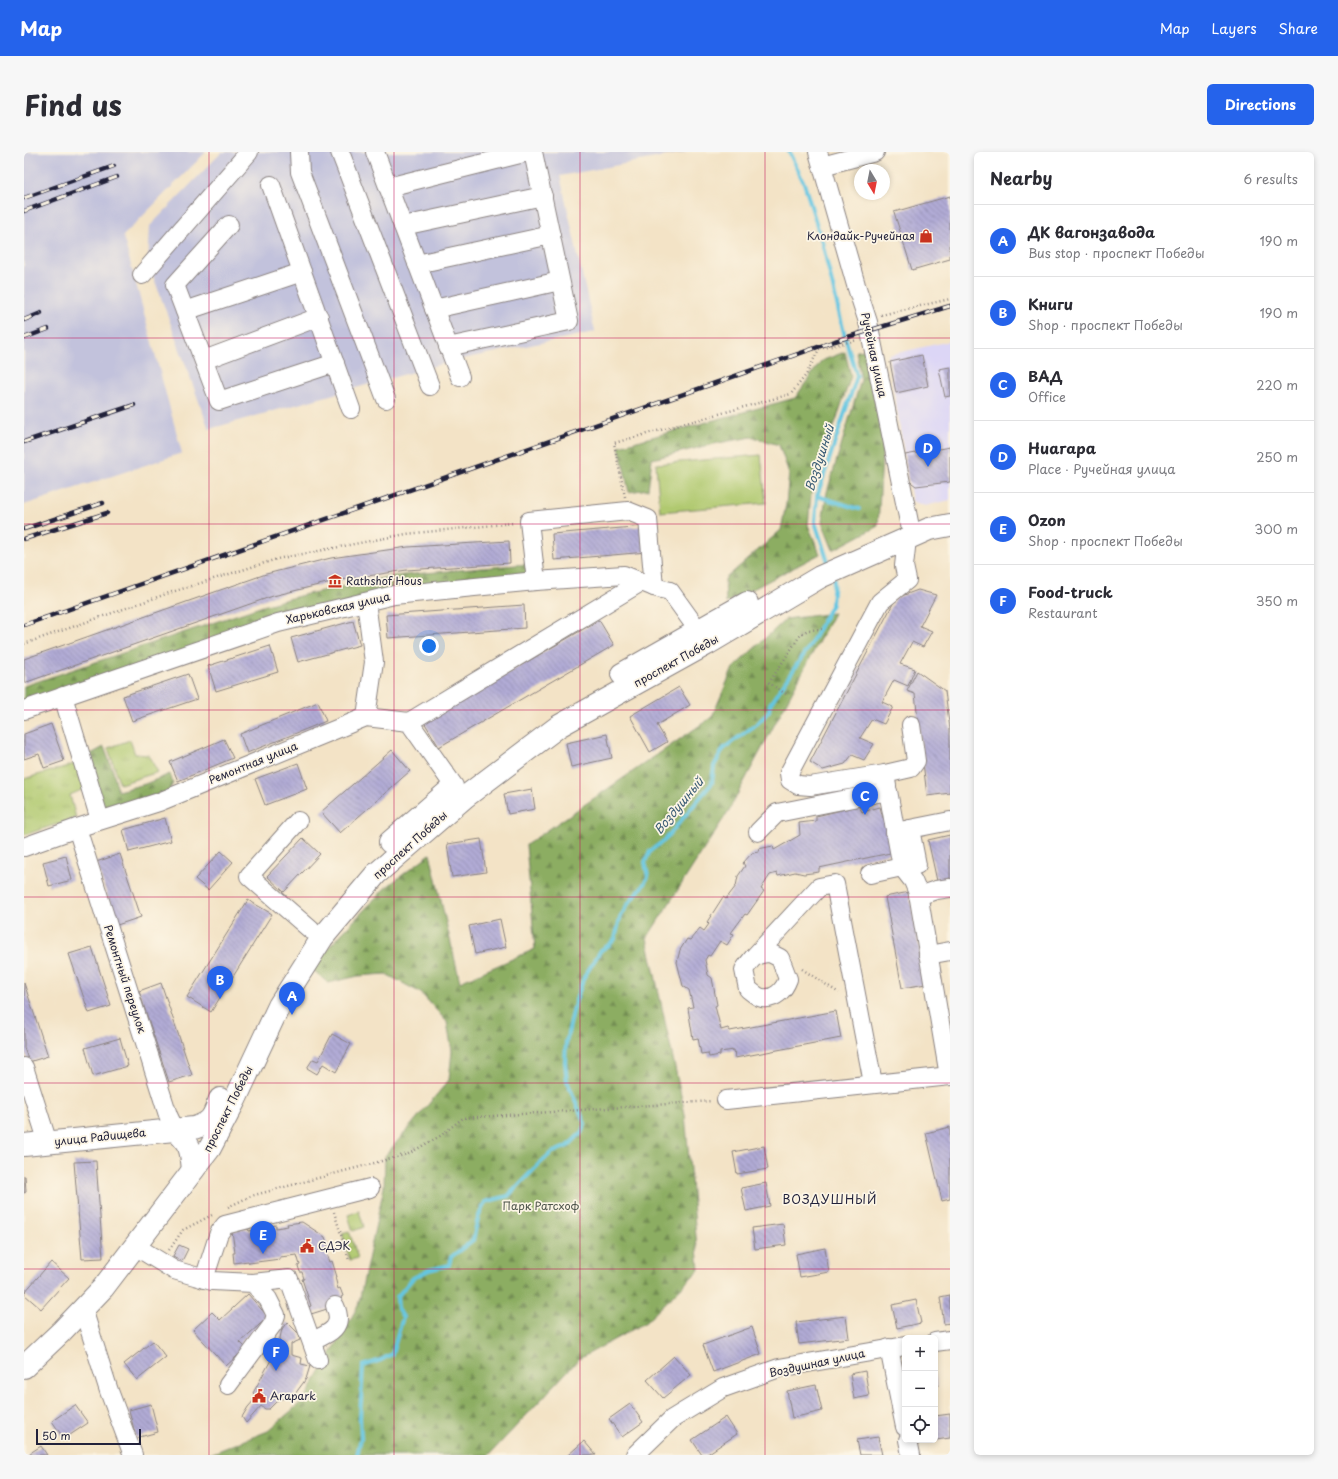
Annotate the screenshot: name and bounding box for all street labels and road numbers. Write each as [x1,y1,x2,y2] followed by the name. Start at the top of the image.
[857,311,892,399] street label: Ручейная улица
[284,587,392,628] street label: Харьковская улица
[630,630,721,691] street label: проспект Победы
[206,737,300,788] street label: Ремонтная улица
[369,807,451,883] street label: проспект Победы
[100,922,151,1036] street label: Ремонтный переулок
[198,1063,257,1155] street label: проспект Победы
[53,1123,147,1150] street label: улица Радищева
[768,1344,866,1381] street label: Воздушная улица

